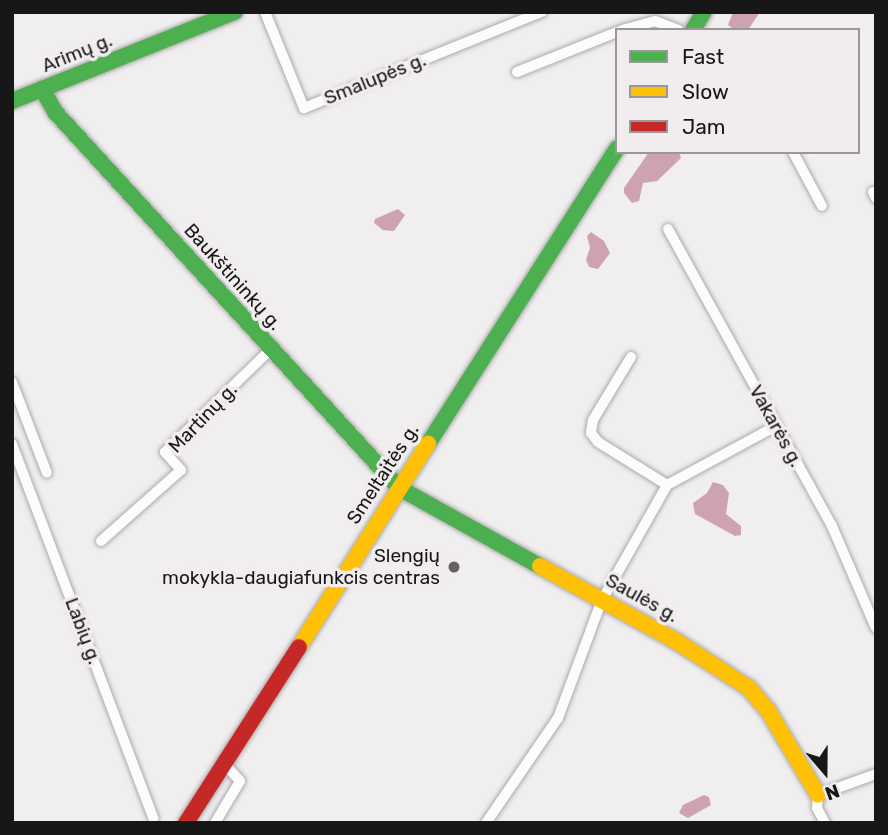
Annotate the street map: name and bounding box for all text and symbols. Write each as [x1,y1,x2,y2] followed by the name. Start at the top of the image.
[615,28,860,154] legend
[39,29,115,77] street label: Arimų g.
[682,44,724,69] text: Fast
[321,48,429,110] street label: Smalupės g.
[682,79,729,104] text: Slow
[682,114,726,139] text: Jam
[179,219,287,335] street label: Baukštininkų g.
[164,378,242,458] street label: Martinų g.
[744,381,808,471] street label: Vakarės g.
[342,420,424,528] street label: Smeltaitės g.
[162,545,440,589] place label: Slengių mokykla-daugiafunkcis centras
[446,559,462,575] marker: Slengių mokykla-daugiafunkcis centras
[602,569,682,627] street label: Saulės g.
[60,595,106,667] street label: Labių g.
[790,737,860,807] north arrow
[822,779,843,805] text: N

